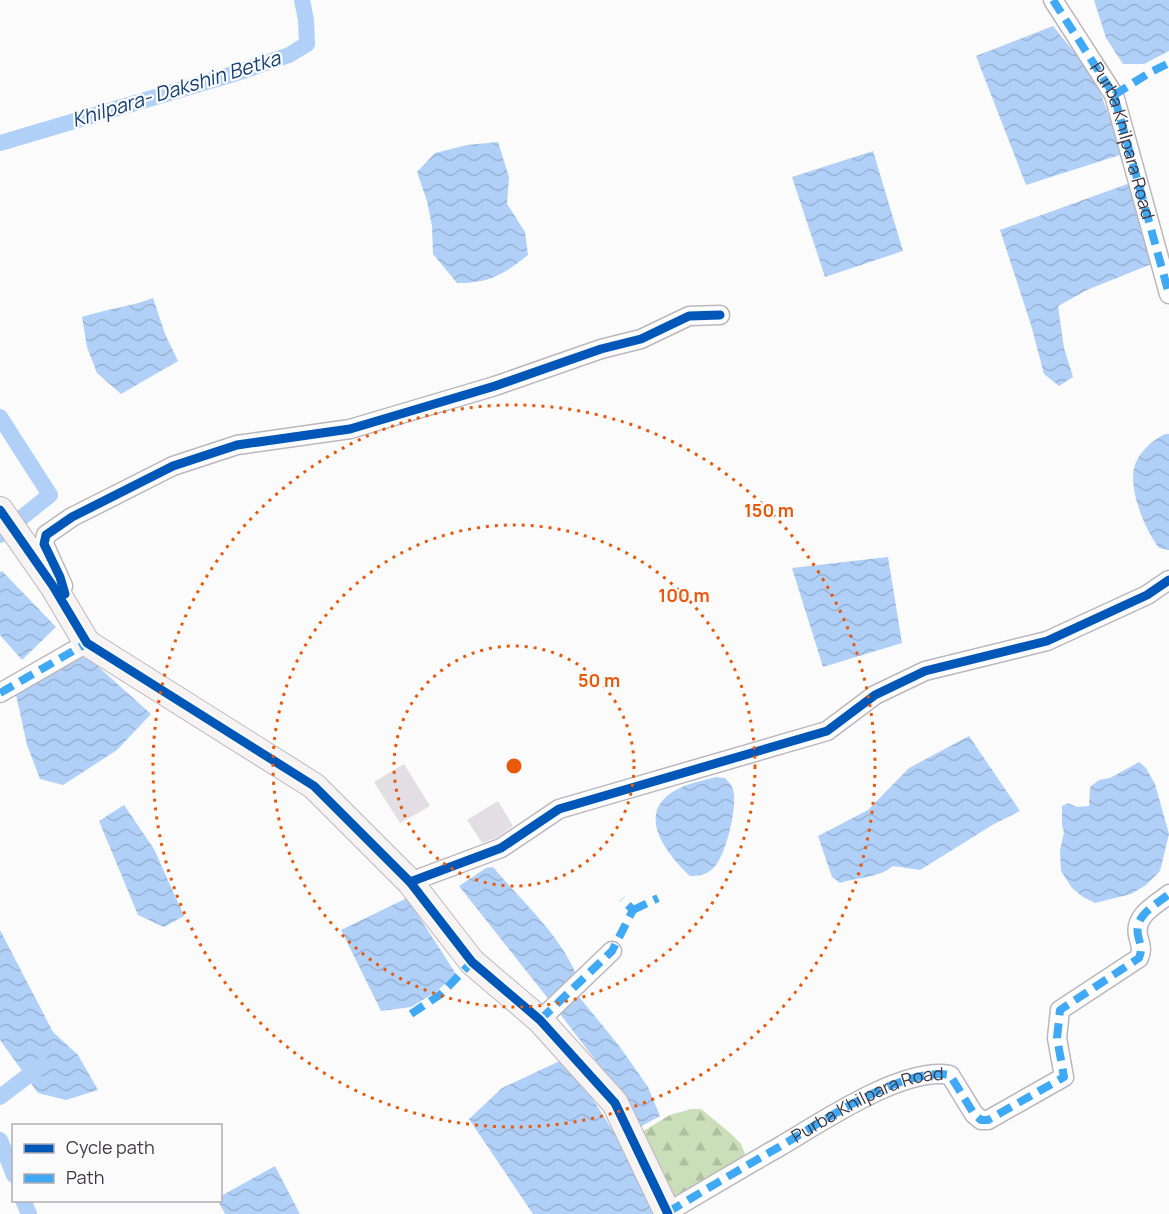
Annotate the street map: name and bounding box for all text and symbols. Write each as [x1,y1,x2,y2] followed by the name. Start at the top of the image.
[68,44,284,133] water label: Khilpara- Dakshin Betka
[1085,57,1161,222] street label: Purba Khilpara Road
[744,498,794,522] text: 150 m
[658,583,710,607] text: 100 m
[578,668,620,692] text: 50 m
[504,756,524,776] centre of rings
[786,1061,944,1148] street label: Purba Khilpara Road
[12,1124,222,1202] legend
[66,1135,155,1159] text: Cycle path
[66,1165,104,1189] text: Path

